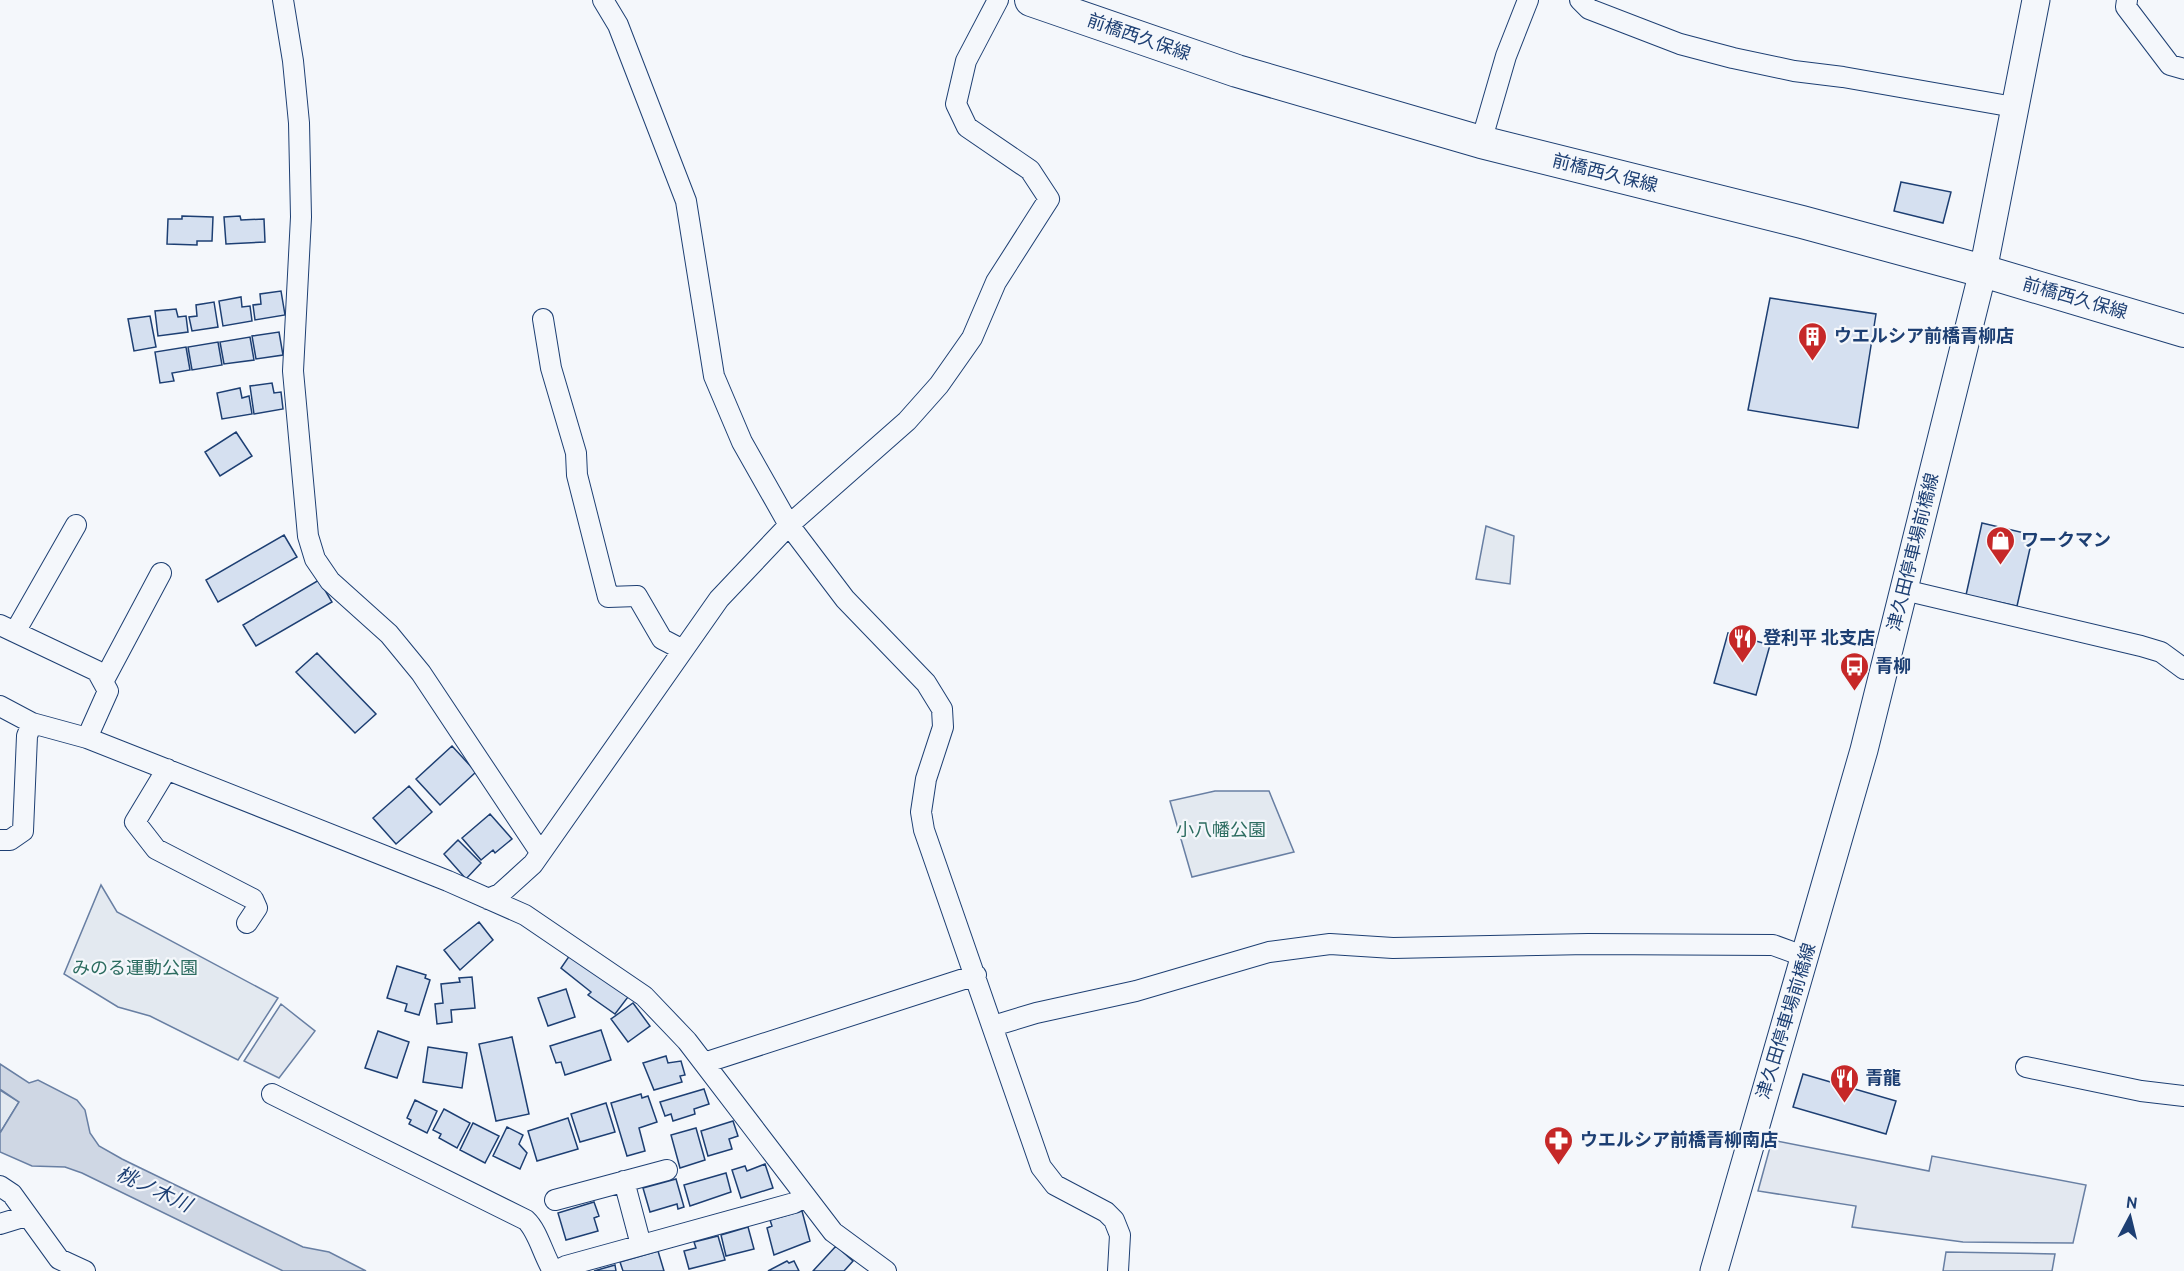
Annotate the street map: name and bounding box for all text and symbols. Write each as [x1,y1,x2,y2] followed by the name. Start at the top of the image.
[1084,9,1194,65] street label: 前橋西久保線
[1550,149,1660,197] street label: 前橋西久保線
[2020,273,2130,323] street label: 前橋西久保線
[1797,320,1829,362] building icon: ウエルシア前橋青柳店
[1834,325,2014,347] place label: ウエルシア前橋青柳店
[1883,471,1943,633] street label: 津久田停車場前橋線
[1984,524,2016,566] shop icon: ワークマン
[2021,529,2111,551] place label: ワークマン
[1726,622,1758,664] restaurant icon: 登利平 北支店
[1763,627,1875,649] place label: 登利平 北支店
[1838,650,1870,692] bus stop icon: 青柳
[1875,655,1911,677] place label: 青柳
[1176,819,1266,841] park label: 小八幡公園
[1752,940,1820,1102] street label: 津久田停車場前橋線
[72,957,198,979] park label: みのる運動公園
[1828,1062,1860,1104] restaurant icon: 青龍
[1865,1067,1901,1089] place label: 青龍
[1543,1124,1575,1166] pharmacy icon: ウエルシア前橋青柳南店
[1580,1129,1778,1151] place label: ウエルシア前橋青柳南店
[113,1161,197,1218] water label: 桃ノ木川
[2100,1187,2160,1247] north arrow
[2125,1192,2139,1213] text: N

